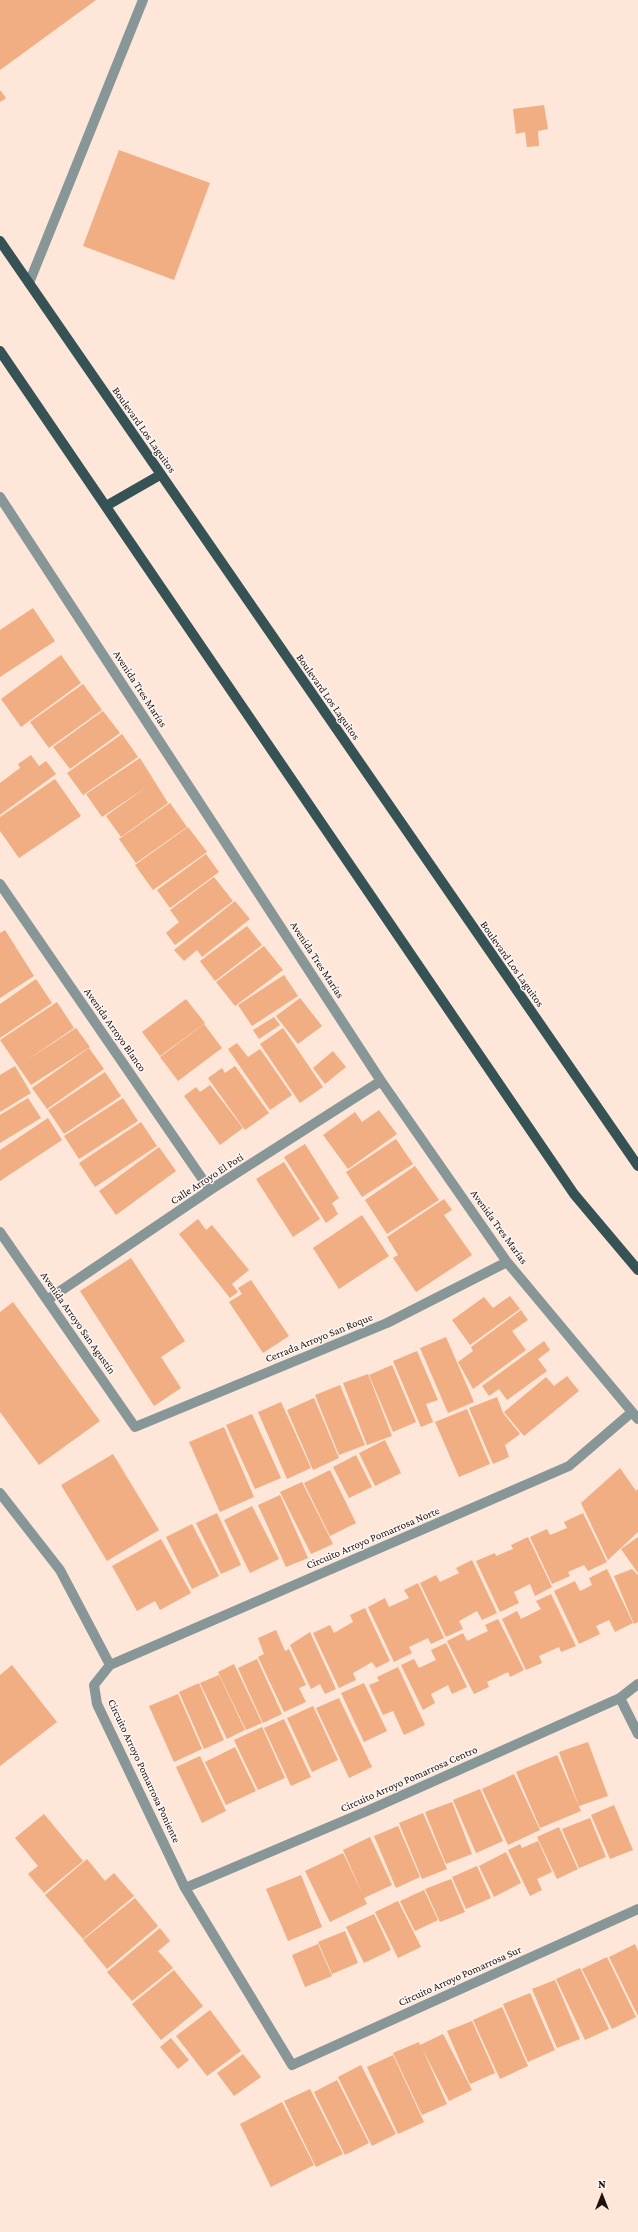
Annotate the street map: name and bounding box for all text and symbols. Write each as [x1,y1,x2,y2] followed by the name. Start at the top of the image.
[109,384,179,476] street label: Boulevard Los Laguitos
[110,648,170,730] street label: Avenida Tres Marías
[293,651,363,743] street label: Boulevard Los Laguitos
[477,918,547,1010] street label: Boulevard Los Laguitos
[287,919,347,1001] street label: Avenida Tres Marías
[81,986,149,1074] street label: Avenida Arroyo Blanco
[168,1151,246,1207] street label: Calle Arroyo El Poti
[468,1187,530,1267] street label: Avenida Tres Marías
[38,1269,118,1377] street label: Avenida Arroyo San Agustín
[263,1310,375,1366] street label: Cerrada Arroyo San Roque
[304,1504,442,1572] street label: Circuito Arroyo Pomarrosa Norte
[105,1697,183,1845] street label: Circuito Arroyo Pomarrosa Poniente
[339,1743,479,1815] street label: Circuito Arroyo Pomarrosa Centro
[396,1943,524,2009] street label: Circuito Arroyo Pomarrosa Sur
[582,2176,622,2216] north arrow
[598,2178,606,2190] text: N

